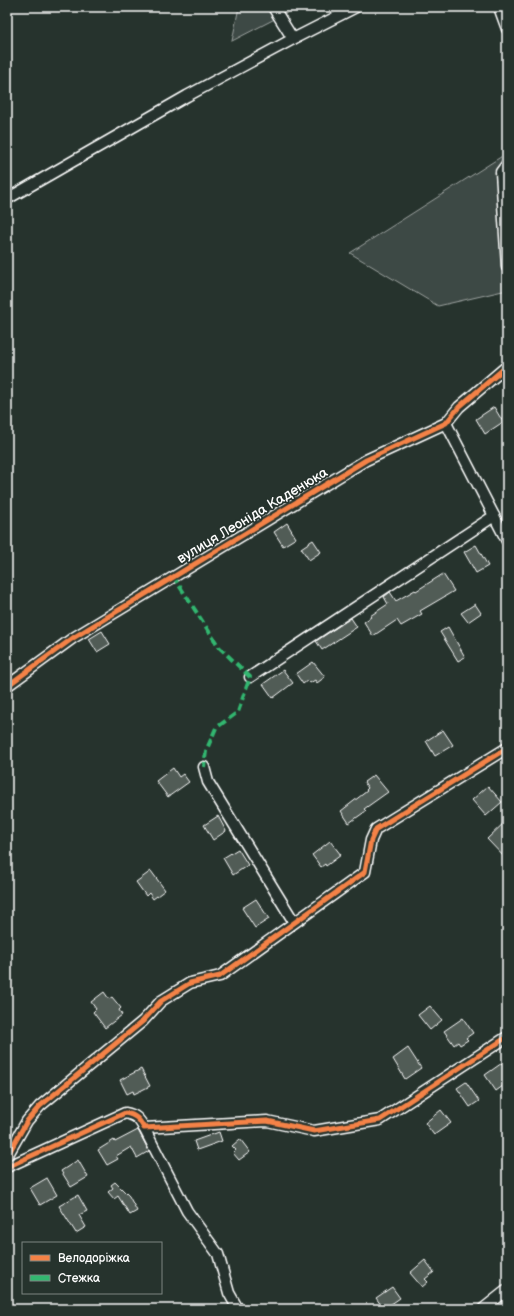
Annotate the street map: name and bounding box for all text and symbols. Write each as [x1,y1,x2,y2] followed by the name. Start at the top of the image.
[174,463,331,567] street label: вулиця Леоніда Каденюка
[22,1242,162,1294] legend
[58,1251,130,1266] text: Велодоріжка
[58,1271,100,1286] text: Стежка

